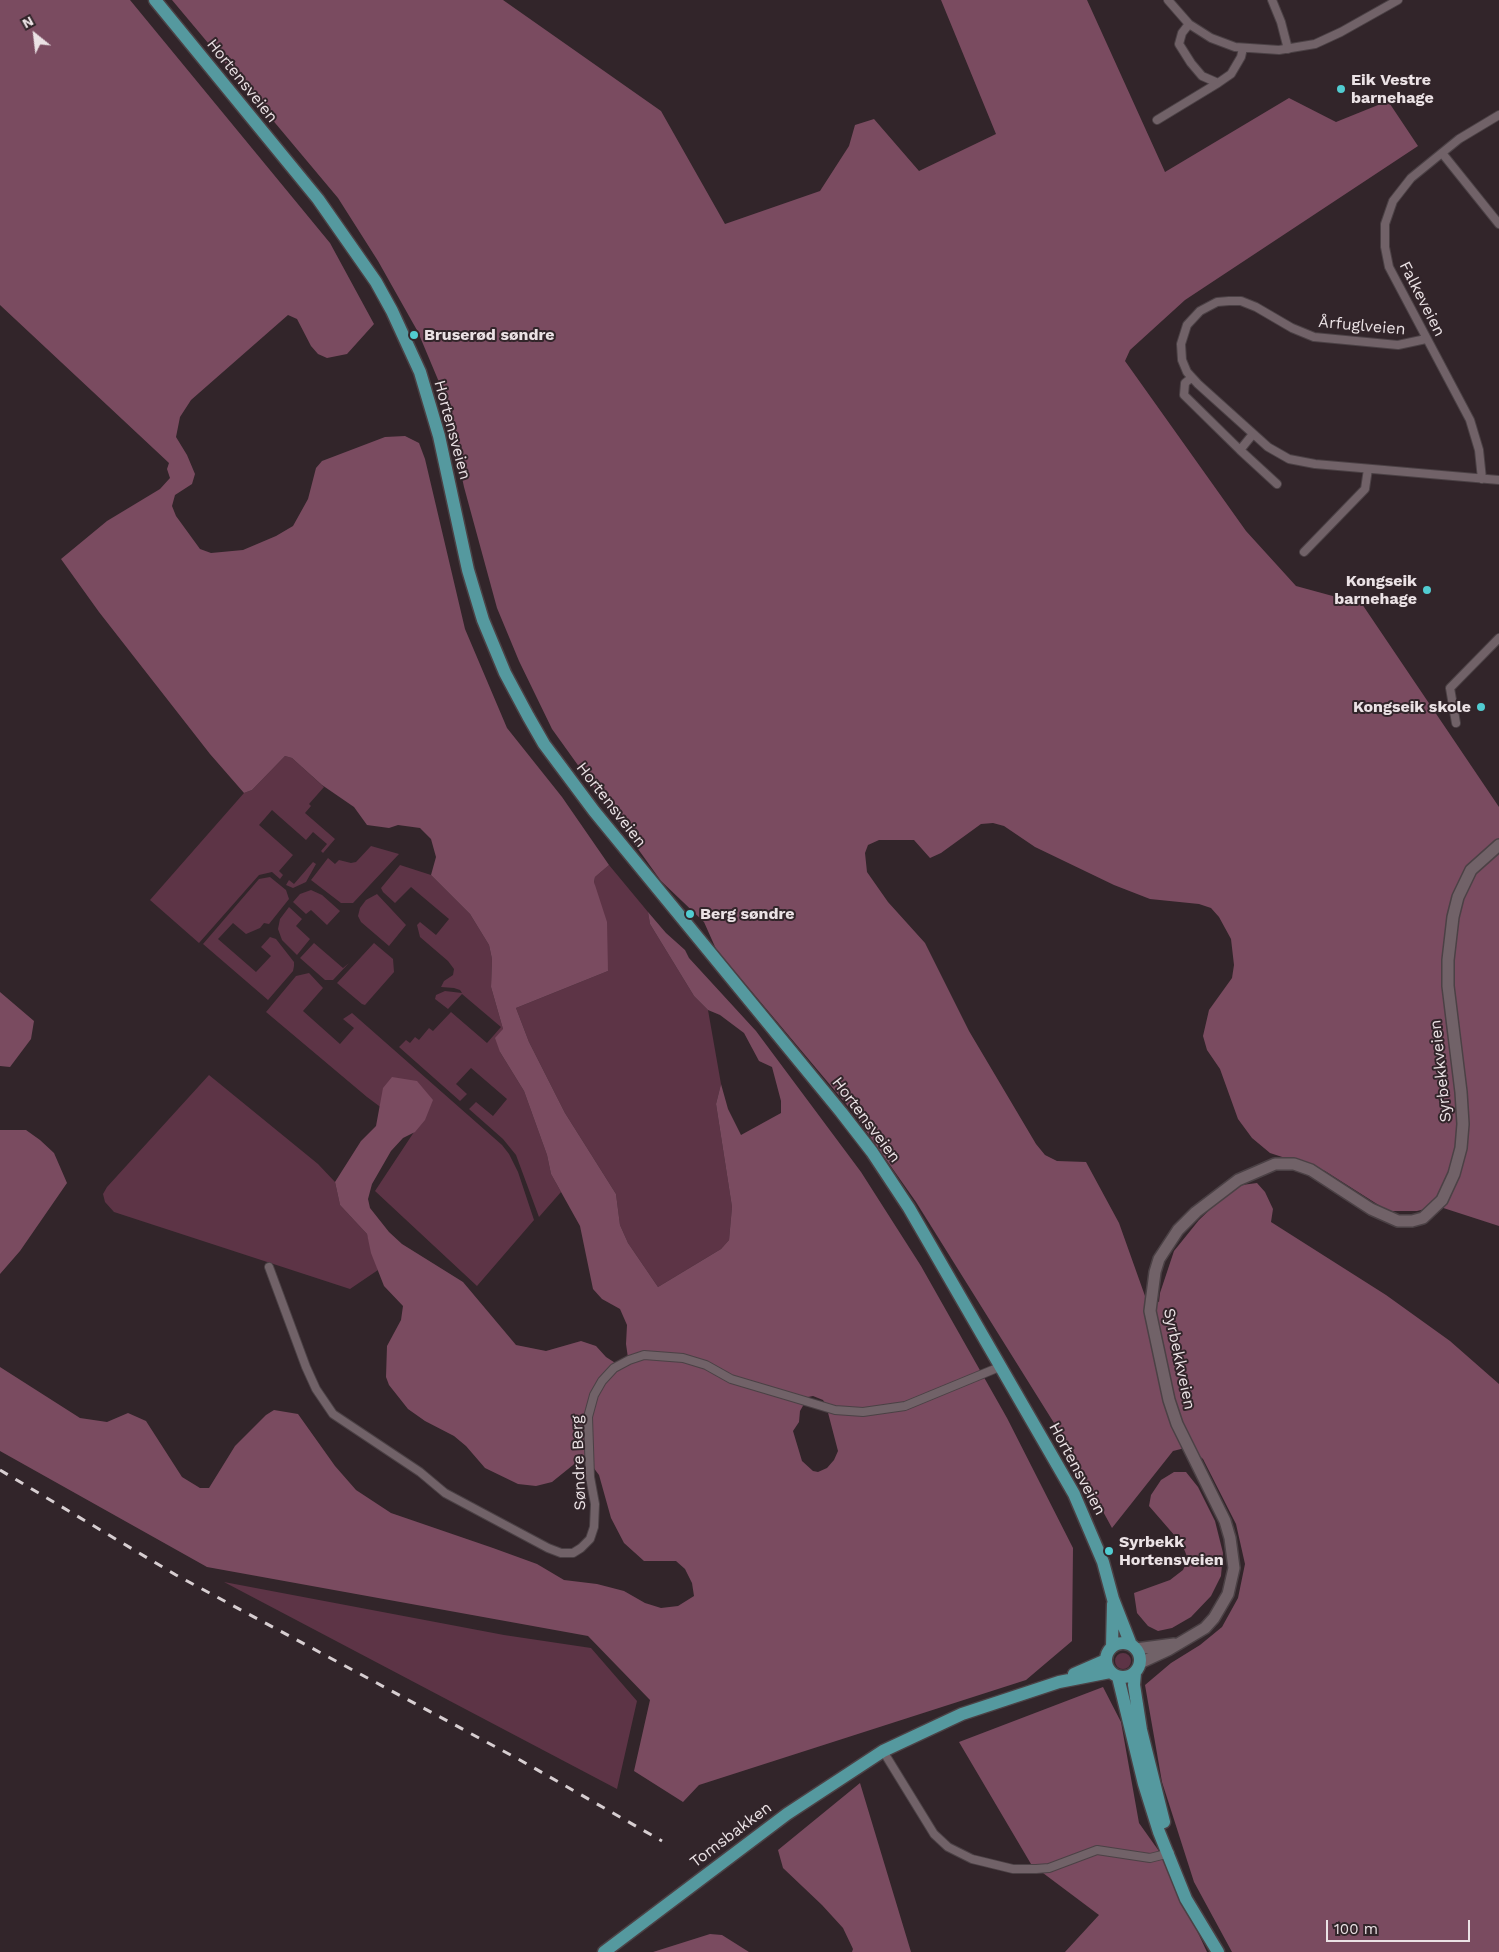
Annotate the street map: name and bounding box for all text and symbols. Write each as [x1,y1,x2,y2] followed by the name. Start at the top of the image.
[10,10,60,60] north arrow
[19,12,36,31] text: N
[202,35,282,127] street label: Hortensveien
[1351,70,1434,108] place label: Eik Vestre barnehage
[1335,83,1347,95] marker: Eik Vestre barnehage
[1395,258,1449,340] street label: Falkeveien
[1318,313,1406,339] street label: Årfuglveien
[424,325,554,345] place label: Bruserød søndre
[408,329,420,341] marker: Bruserød søndre
[429,378,475,482] street label: Hortensveien
[1334,571,1417,609] place label: Kongseik barnehage
[1421,584,1433,596] marker: Kongseik barnehage
[1353,697,1471,717] place label: Kongseik skole
[1475,701,1487,713] marker: Kongseik skole
[572,759,650,851] street label: Hortensveien
[700,904,795,924] place label: Berg søndre
[684,908,696,920] marker: Berg søndre
[1426,1019,1456,1123] street label: Syrbekkveien
[828,1073,904,1167] street label: Hortensveien
[1159,1307,1199,1411] street label: Syrbekkveien
[568,1415,590,1511] street label: Søndre Berg
[1045,1419,1109,1519] street label: Hortensveien
[1119,1532,1224,1570] place label: Syrbekk Hortensveien
[1103,1545,1115,1557] marker: Syrbekk Hortensveien
[686,1798,776,1872] street label: Tomsbakken
[1329,1910,1473,1942] scale bar
[1334,1920,1378,1938] text: 100 m

